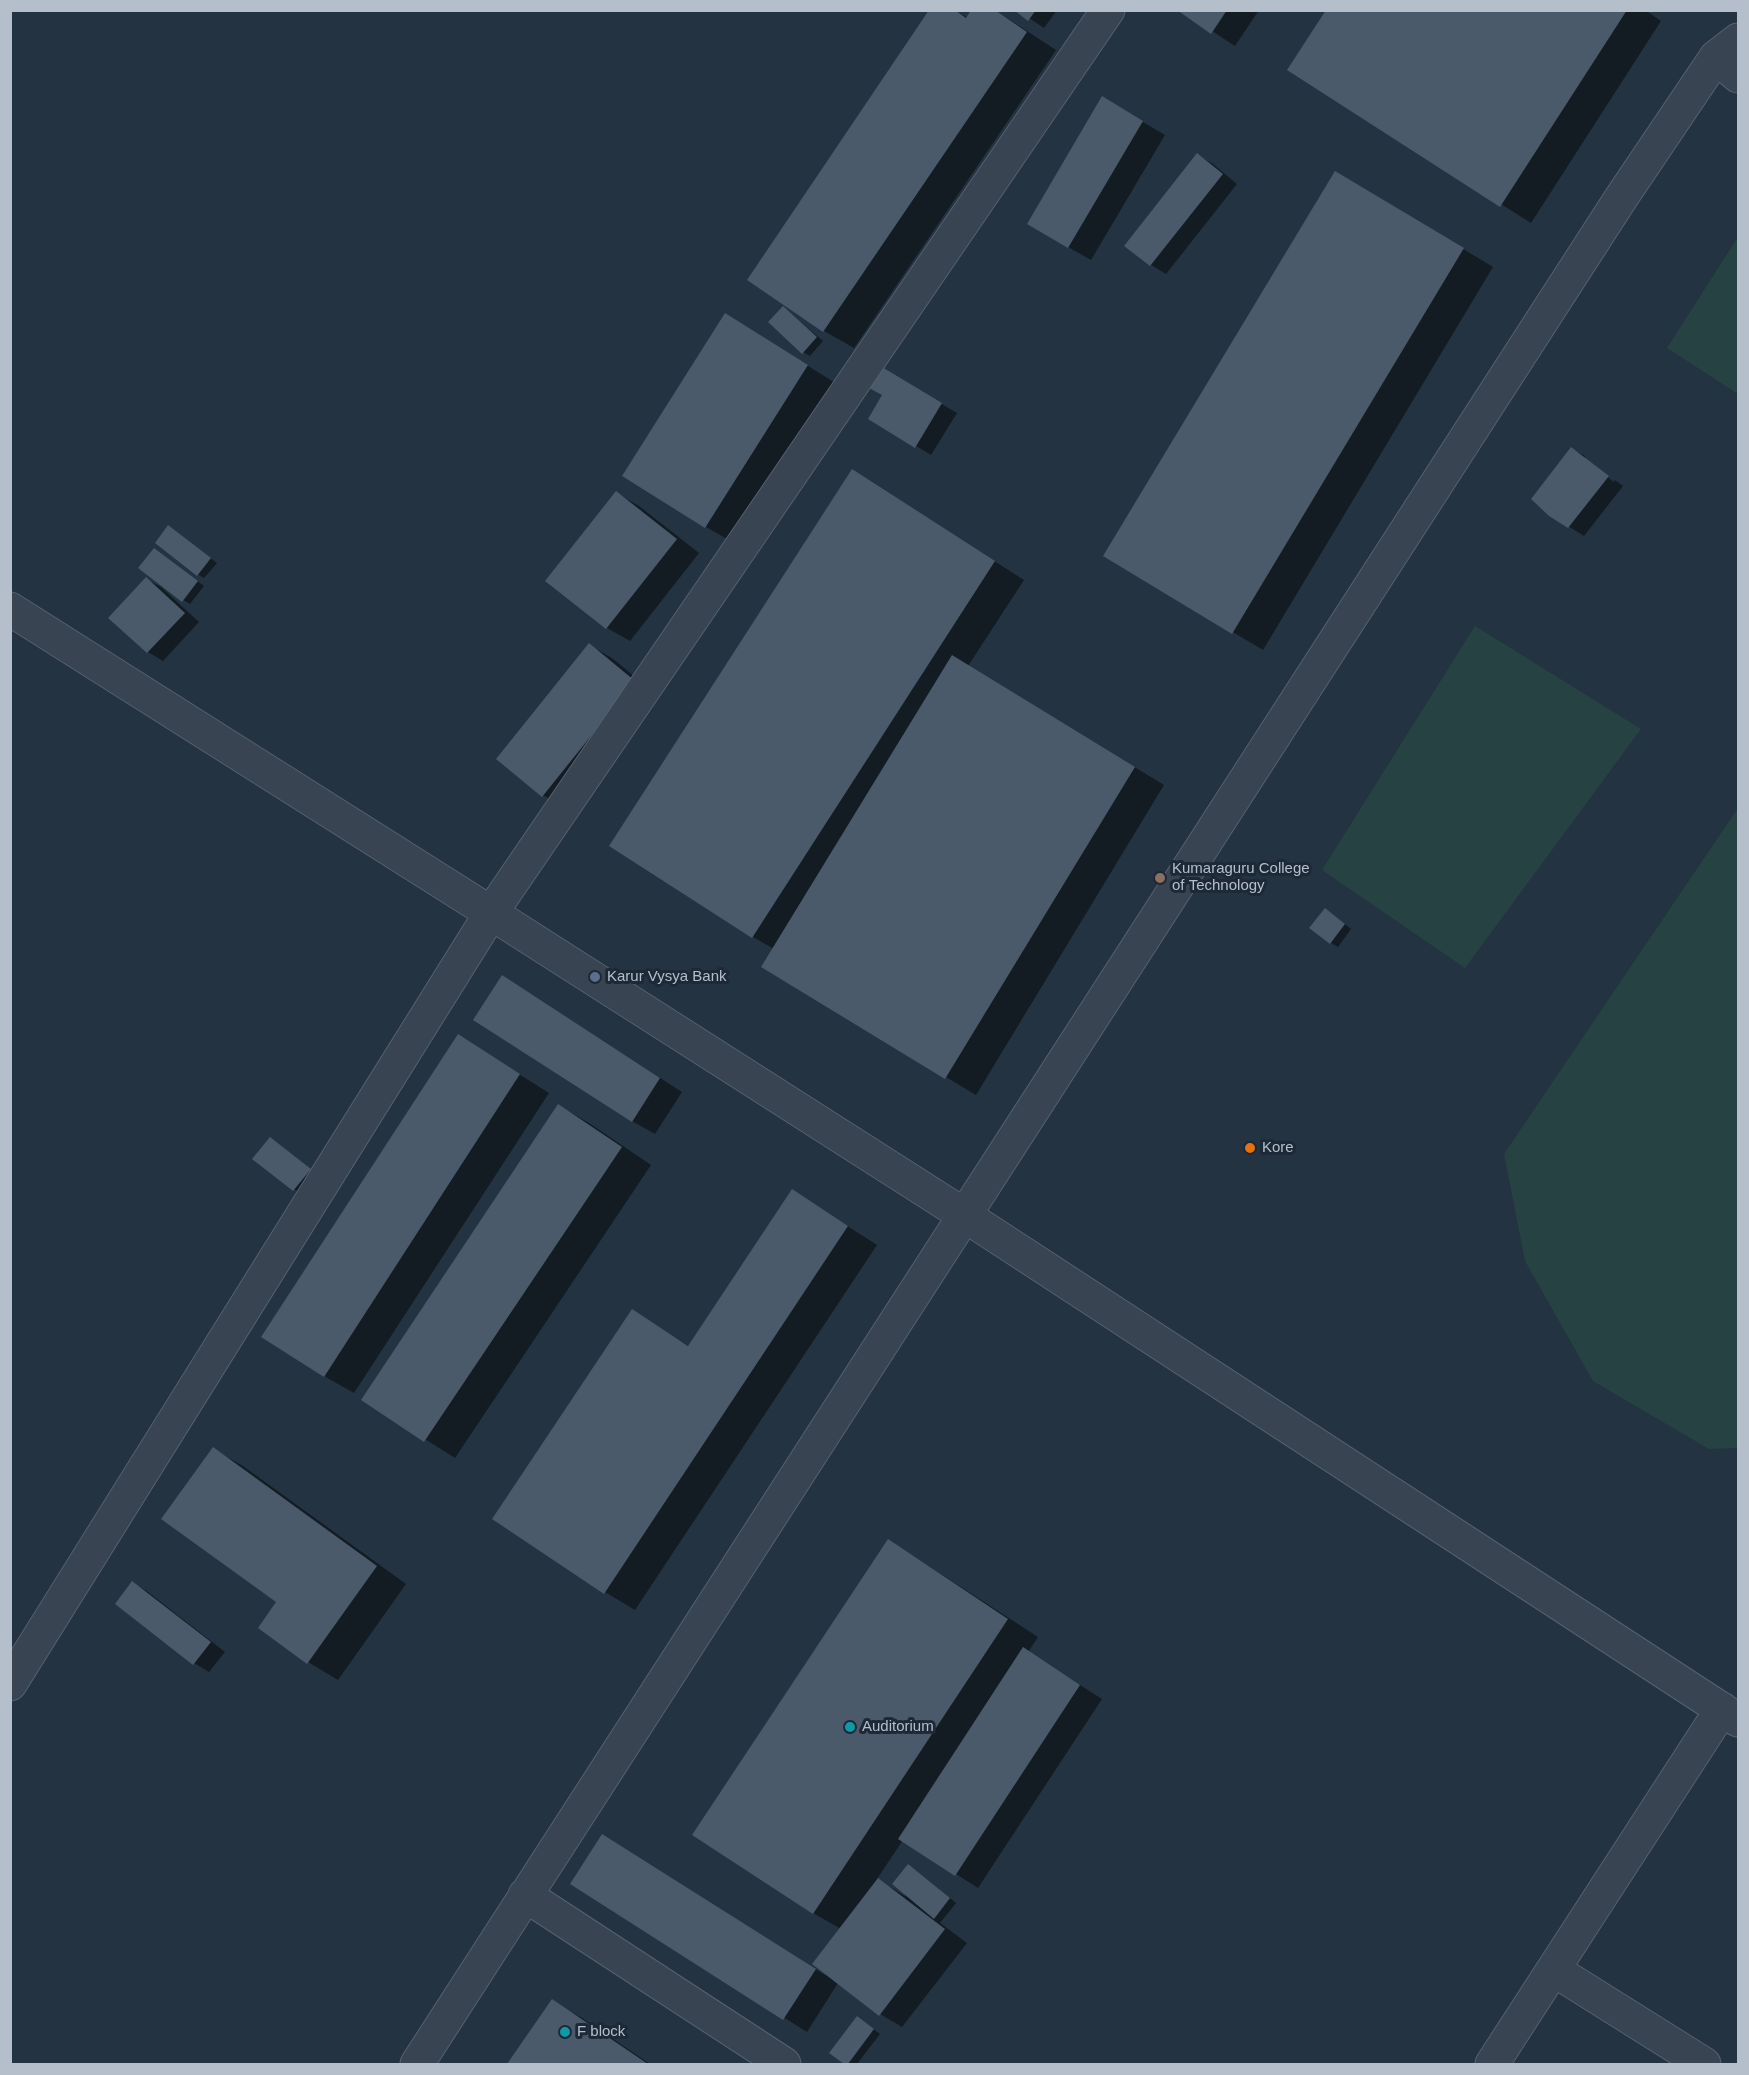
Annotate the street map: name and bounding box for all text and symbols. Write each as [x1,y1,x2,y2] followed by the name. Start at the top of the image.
[1172,860,1310,895] place label: Kumaraguru College of Technology
[1153,871,1167,885] marker: Kumaraguru College of Technology
[607,968,726,986] place label: Karur Vysya Bank
[588,970,602,984] marker: Karur Vysya Bank
[1262,1139,1294,1157] place label: Kore
[1243,1141,1257,1155] marker: Kore
[862,1718,934,1736] place label: Auditorium
[843,1720,857,1734] marker: Auditorium
[577,2023,625,2041] place label: F block
[558,2025,572,2039] marker: F block

